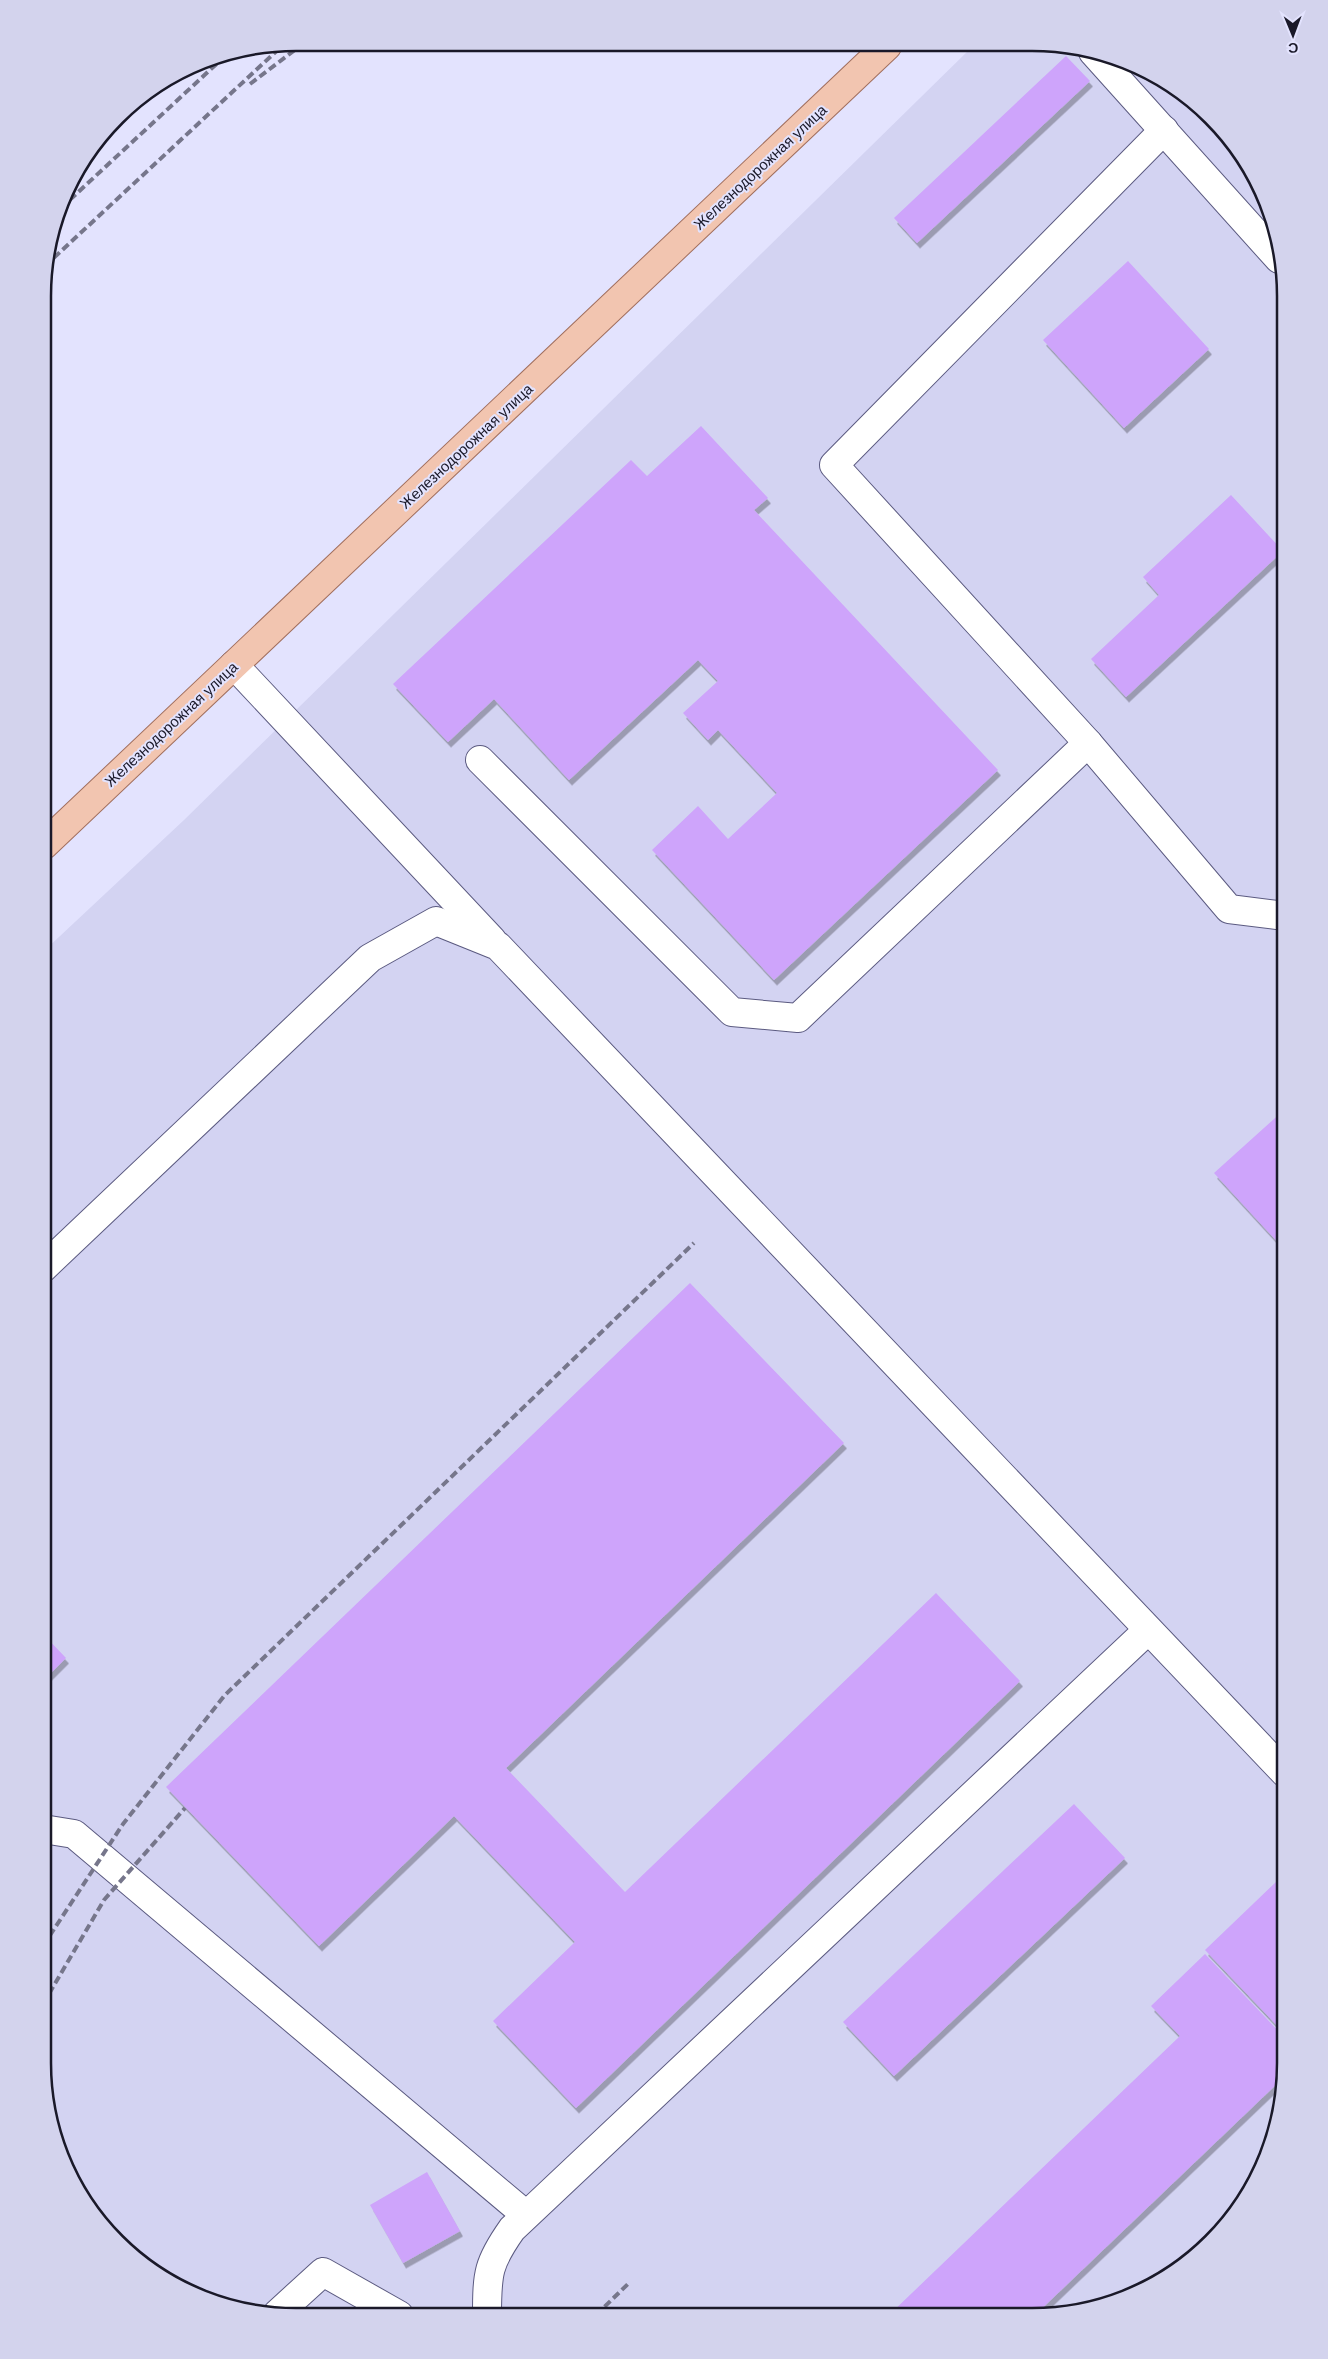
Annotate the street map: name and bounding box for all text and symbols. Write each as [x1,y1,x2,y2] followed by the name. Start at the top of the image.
[1268,10,1318,60] north arrow
[1288,40,1298,56] text: С
[690,101,830,233] street label: Железнодорожная улица
[396,380,536,512] street label: Железнодорожная улица
[101,658,241,790] street label: Железнодорожная улица

